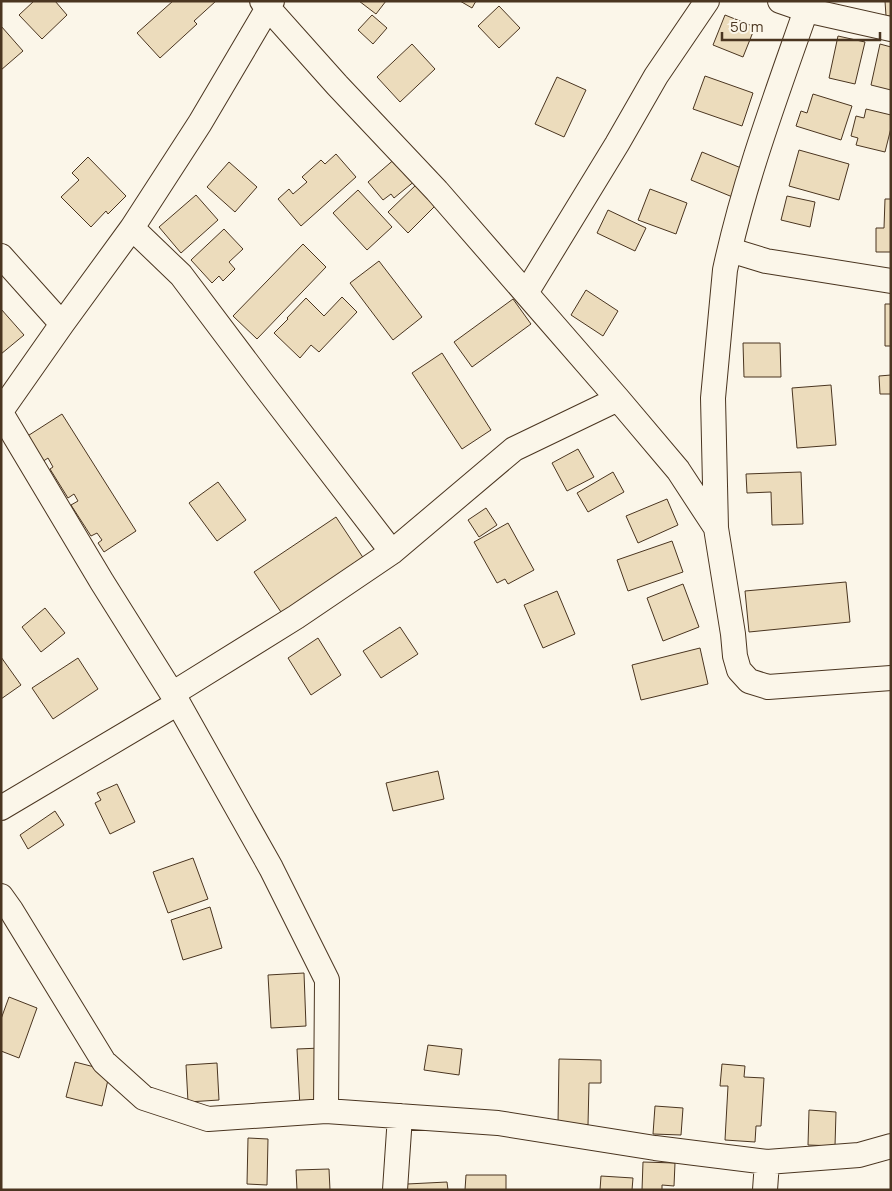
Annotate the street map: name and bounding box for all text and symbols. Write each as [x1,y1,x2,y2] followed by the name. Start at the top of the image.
[722,10,880,42] scale bar
[730,16,764,37] text: 50 m

